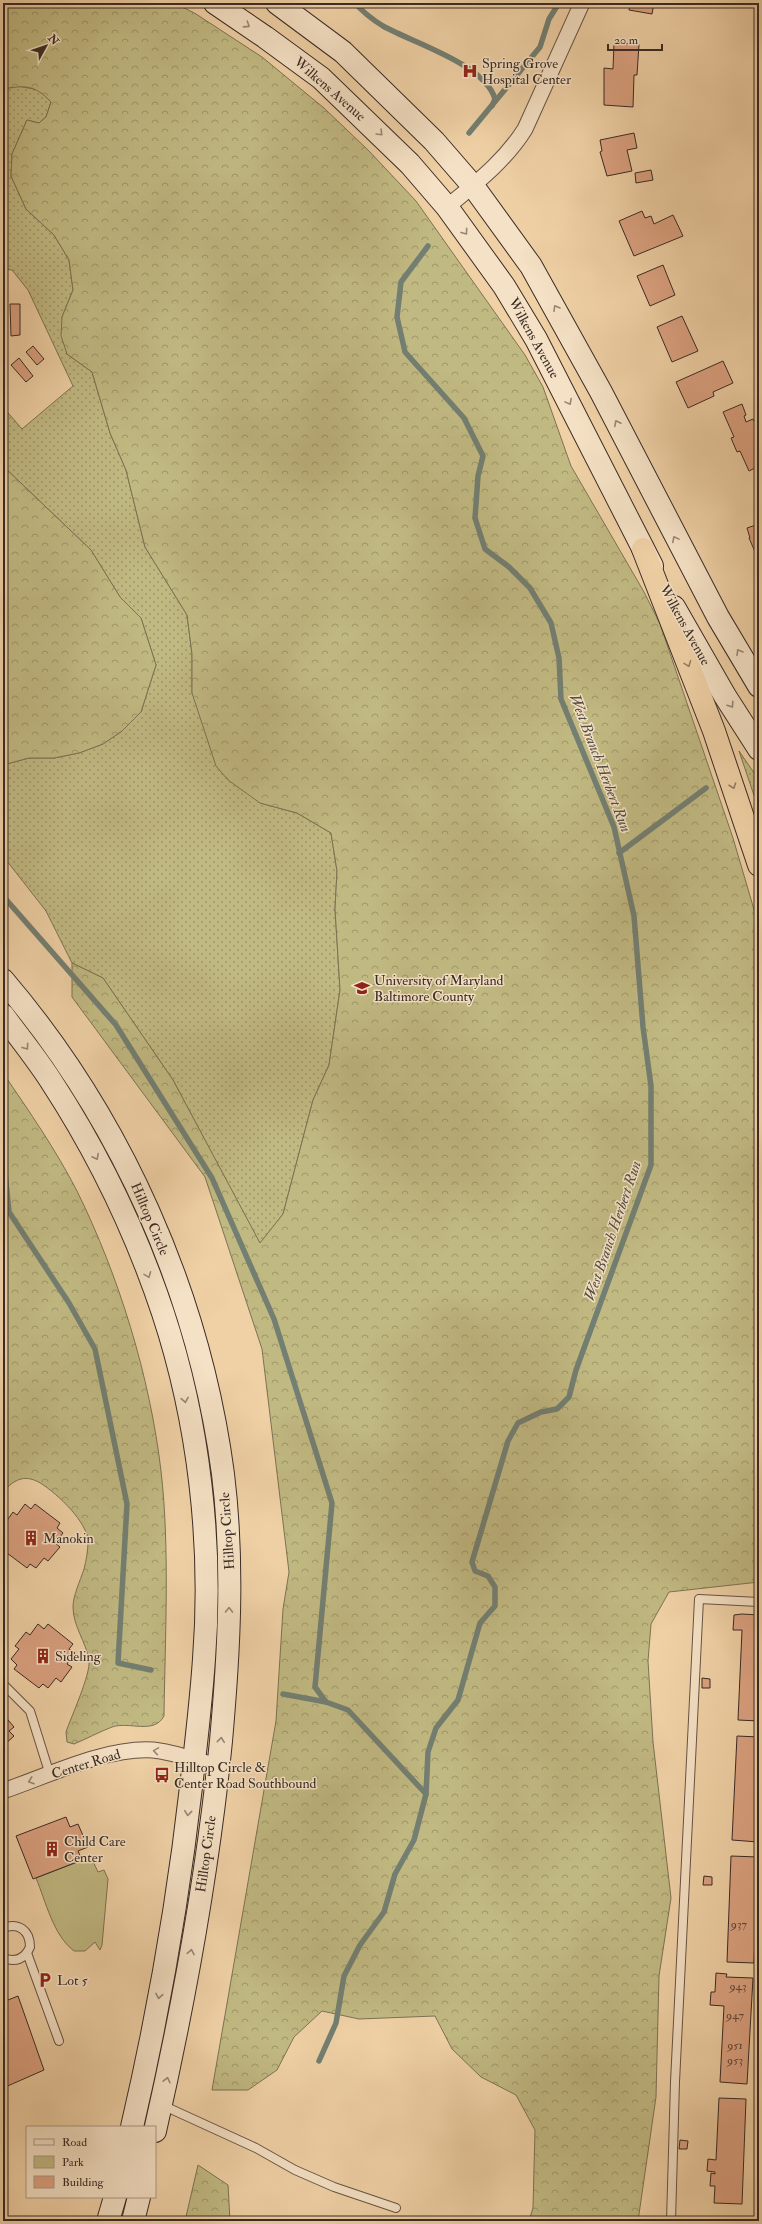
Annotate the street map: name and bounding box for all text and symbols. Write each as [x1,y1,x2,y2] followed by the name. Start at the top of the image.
[243,20,250,27] one-way arrow
[26,26,66,66] north arrow
[608,26,662,52] scale bar
[44,31,62,49] text: N
[614,33,639,48] text: 20 m
[290,53,369,125] street label: Wilkens Avenue
[482,55,572,89] place label: Spring Grove Hospital Center
[461,62,479,80] hospital icon: Spring Grove Hospital Center
[375,128,383,136] one-way arrow
[460,227,467,234] one-way arrow
[504,294,563,381] street label: Wilkens Avenue
[553,305,560,312] one-way arrow
[564,398,572,405] one-way arrow
[614,420,622,427] one-way arrow
[673,536,680,543] one-way arrow
[655,581,714,668] street label: Wilkens Avenue
[736,649,743,656] one-way arrow
[683,660,691,667] one-way arrow
[565,691,635,835] water label: West Branch Herbert Run
[726,701,734,708] one-way arrow
[728,782,737,789] one-way arrow
[374,972,504,1006] place label: University of Maryland Baltimore County
[353,979,371,997] school or university icon: University of Maryland Baltimore County
[21,1042,28,1049] one-way arrow
[91,1152,98,1160] one-way arrow
[580,1159,646,1303] water label: West Branch Herbert Run
[126,1180,173,1259] street label: Hilltop Circle
[144,1272,152,1279] one-way arrow
[181,1396,189,1403] one-way arrow
[216,1491,239,1570] street label: Hilltop Circle
[22,1529,40,1547] building icon: Manokin
[43,1530,94,1547] place label: Manokin
[225,1607,233,1613] one-way arrow
[34,1647,52,1665] building icon: Sideling
[55,1648,102,1665] place label: Sideling
[216,1737,225,1743] one-way arrow
[50,1745,123,1783] street label: Center Road
[153,1747,159,1756] one-way arrow
[174,1759,317,1792] place label: Hilltop Circle & Center Road Southbound
[153,1766,171,1784] bus stop icon: Hilltop Circle & Center Road Southbound
[28,1777,35,1785] one-way arrow
[184,1810,193,1816] one-way arrow
[192,1814,221,1894] street label: Hilltop Circle
[64,1833,126,1866] place label: Child Care Center
[43,1840,61,1858] building icon: Child Care Center
[730,1917,748,1932] house number: 937
[186,1949,195,1955] one-way arrow
[36,1971,54,1989] parking icon: Lot 5
[57,1972,88,1989] place label: Lot 5
[728,1979,747,1994] house number: 943
[156,1993,164,1999] one-way arrow
[725,2008,744,2023] house number: 947
[726,2038,743,2053] house number: 951
[726,2053,743,2068] house number: 953
[162,2076,170,2083] one-way arrow
[26,2126,156,2198] legend
[62,2135,87,2150] text: Road
[62,2155,84,2170] text: Park
[62,2175,105,2190] text: Building

